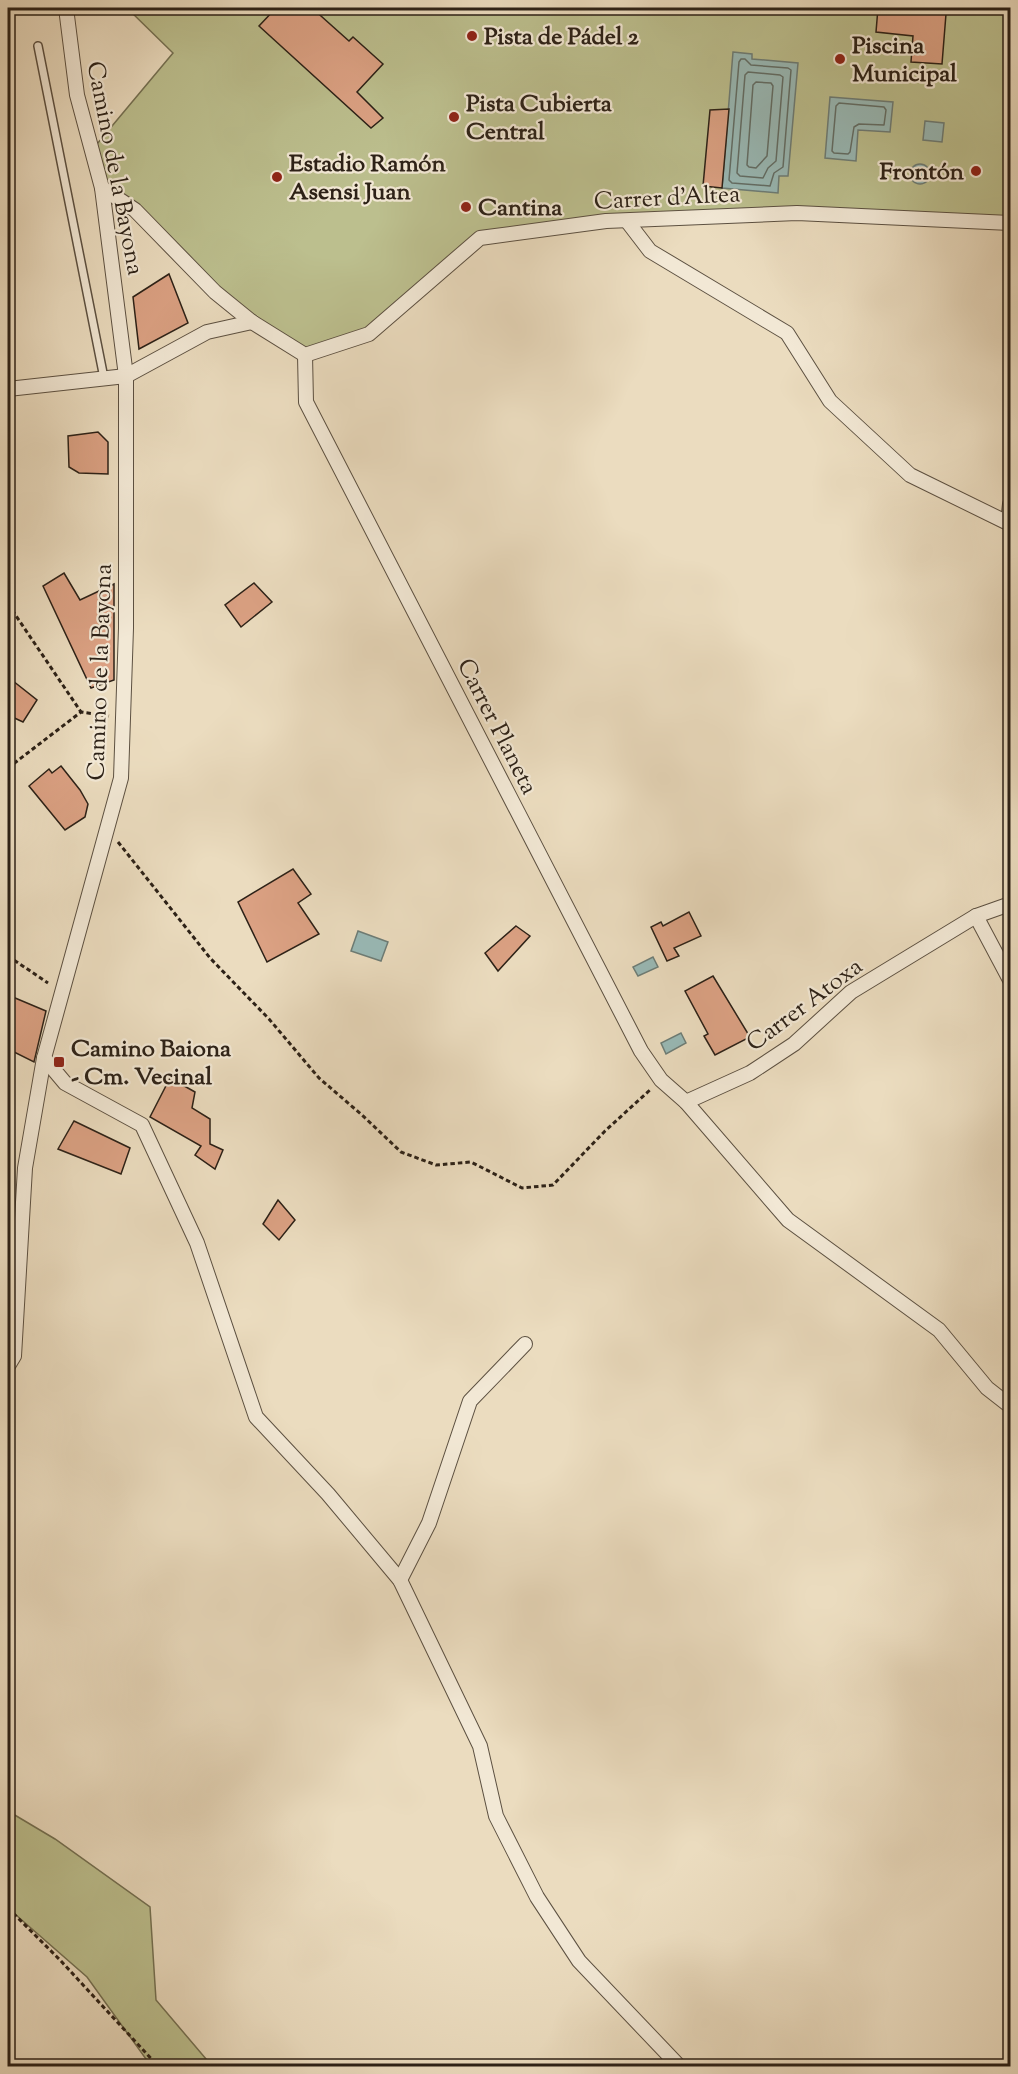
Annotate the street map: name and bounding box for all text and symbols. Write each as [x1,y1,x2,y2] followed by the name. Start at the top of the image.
[484,21,640,55] place label: Pista de Pádel 2
[465,29,479,43] marker: Pista de Pádel 2
[852,30,957,92] place label: Piscina Municipal
[833,52,847,66] marker: Piscina Municipal
[77,59,151,278] street label: Camino de la Bayona
[466,88,613,150] place label: Pista Cubierta Central
[447,110,461,124] marker: Pista Cubierta Central
[289,148,446,210] place label: Estadio Ramón Asensi Juan
[879,156,965,190] place label: Frontón
[969,164,983,178] marker: Frontón
[270,170,284,184] marker: Estadio Ramón Asensi Juan
[593,178,741,220] street label: Carrer d'Altea
[478,192,563,226] place label: Cantina
[459,200,473,214] marker: Cantina
[80,563,122,781] street label: Camino de la Bayona
[447,653,545,801] street label: Carrer Planeta
[740,951,870,1061] street label: Carrer Atoxa
[71,1033,232,1095] place label: Camino Baiona - Cm. Vecinal
[52,1055,66,1069] marker: Camino Baiona - Cm. Vecinal

